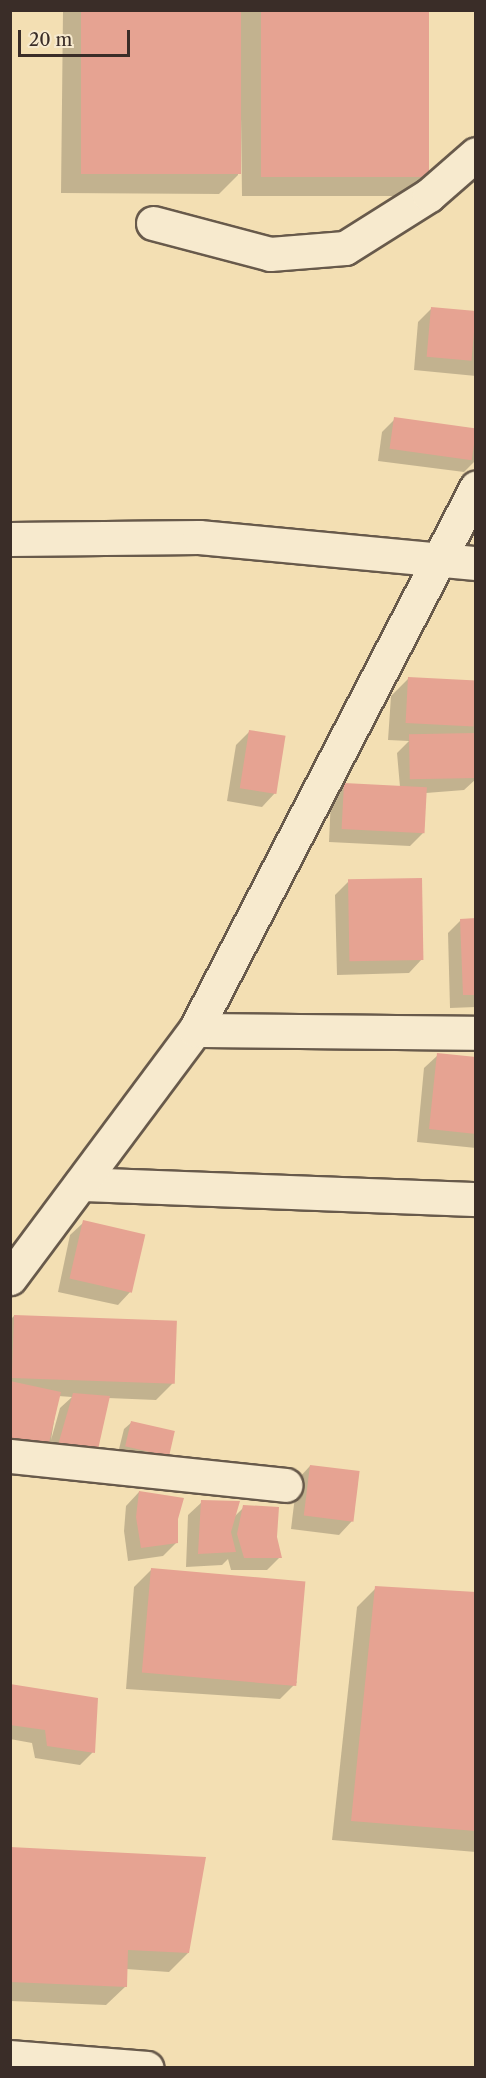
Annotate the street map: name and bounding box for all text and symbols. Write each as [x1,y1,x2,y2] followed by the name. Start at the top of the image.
[21,18,134,56] scale bar
[29,29,72,51] text: 20 m

